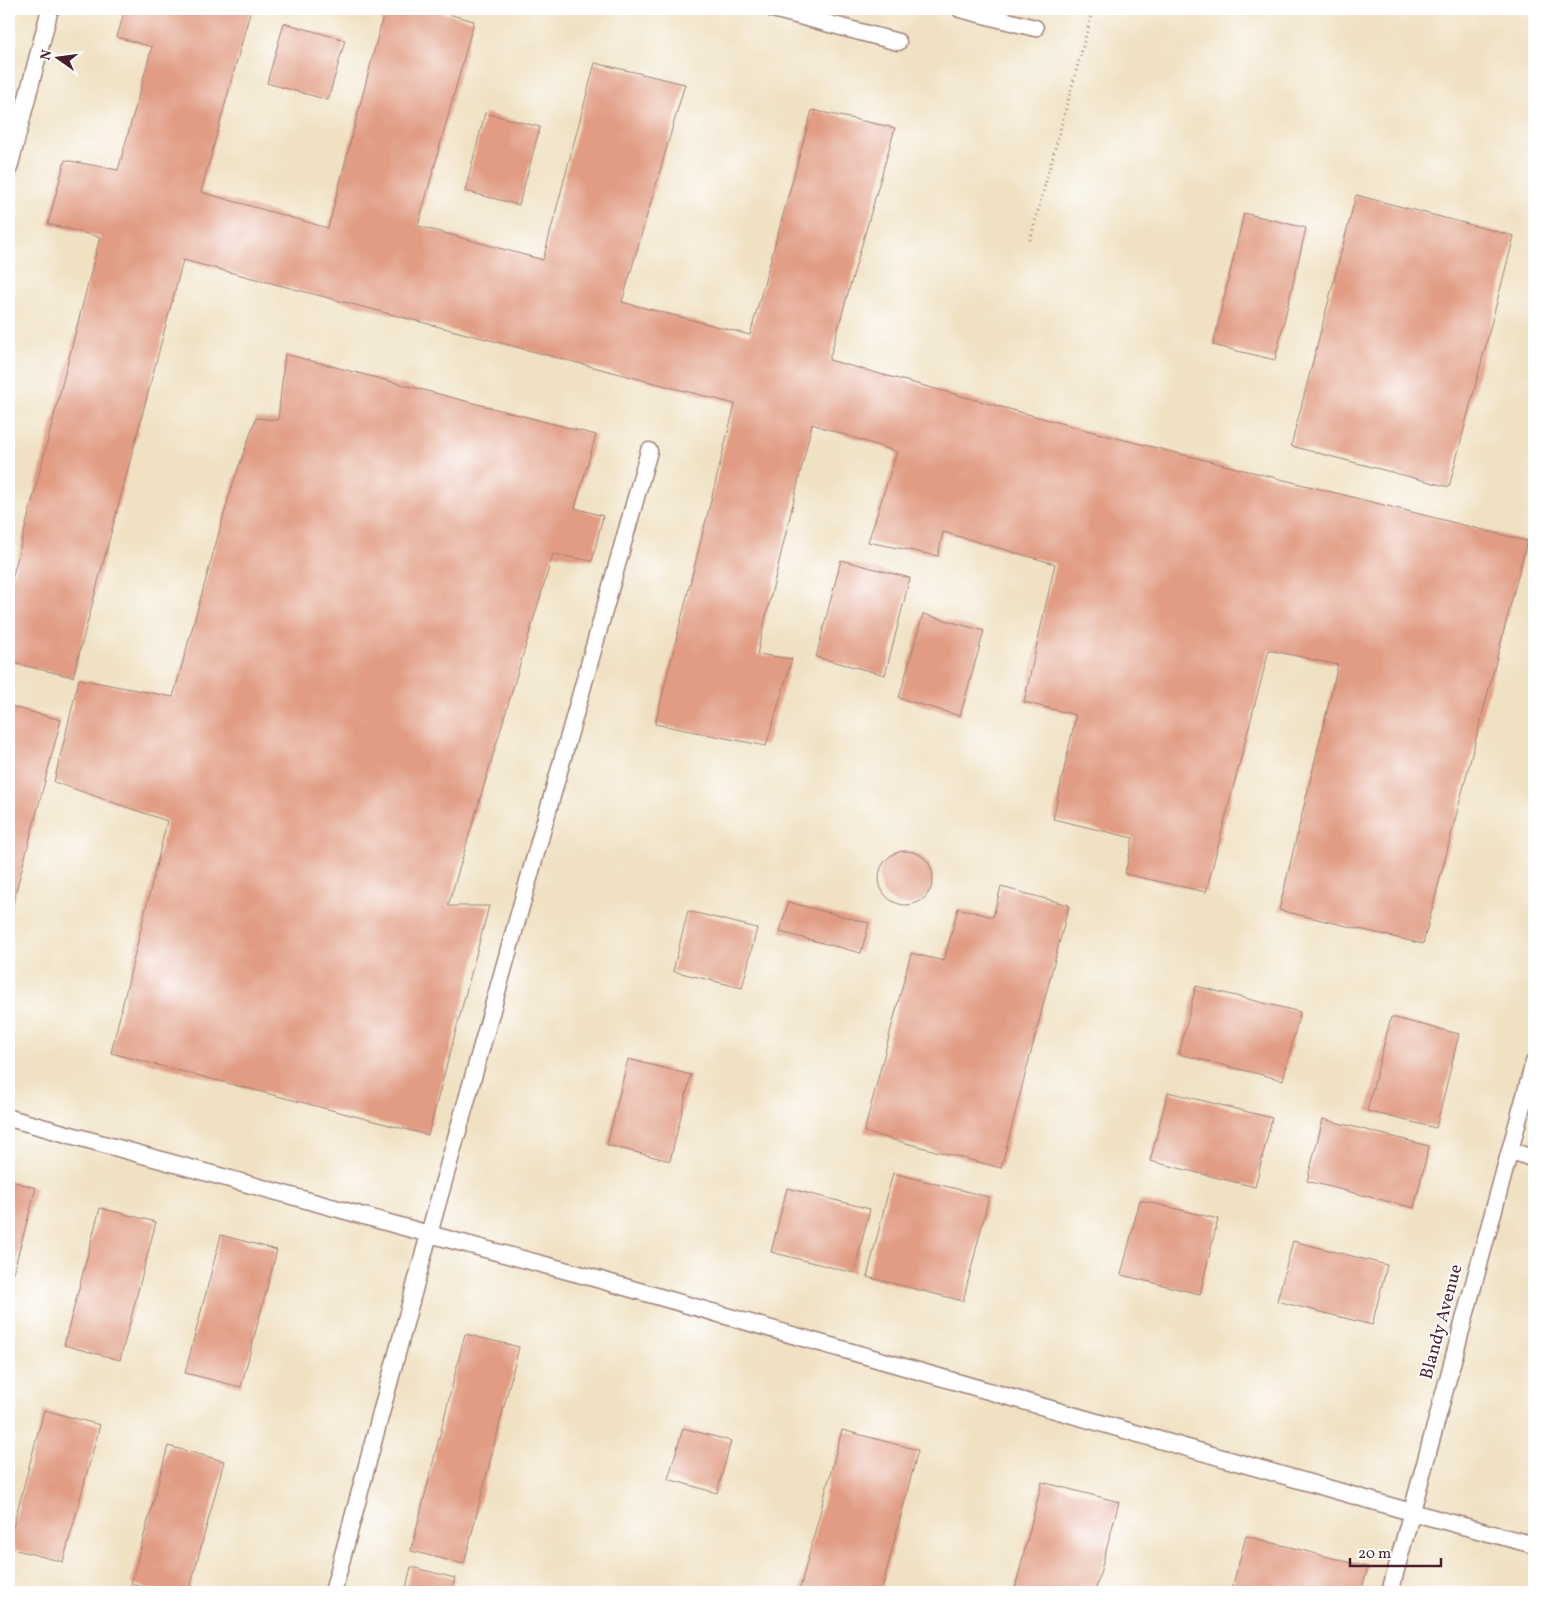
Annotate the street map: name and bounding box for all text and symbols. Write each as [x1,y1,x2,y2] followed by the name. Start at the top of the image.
[32,32,82,82] north arrow
[36,48,57,62] text: N
[1415,1262,1469,1382] street label: Blandy Avenue
[1350,1536,1442,1568] scale bar
[1358,1544,1391,1565] text: 20 m

